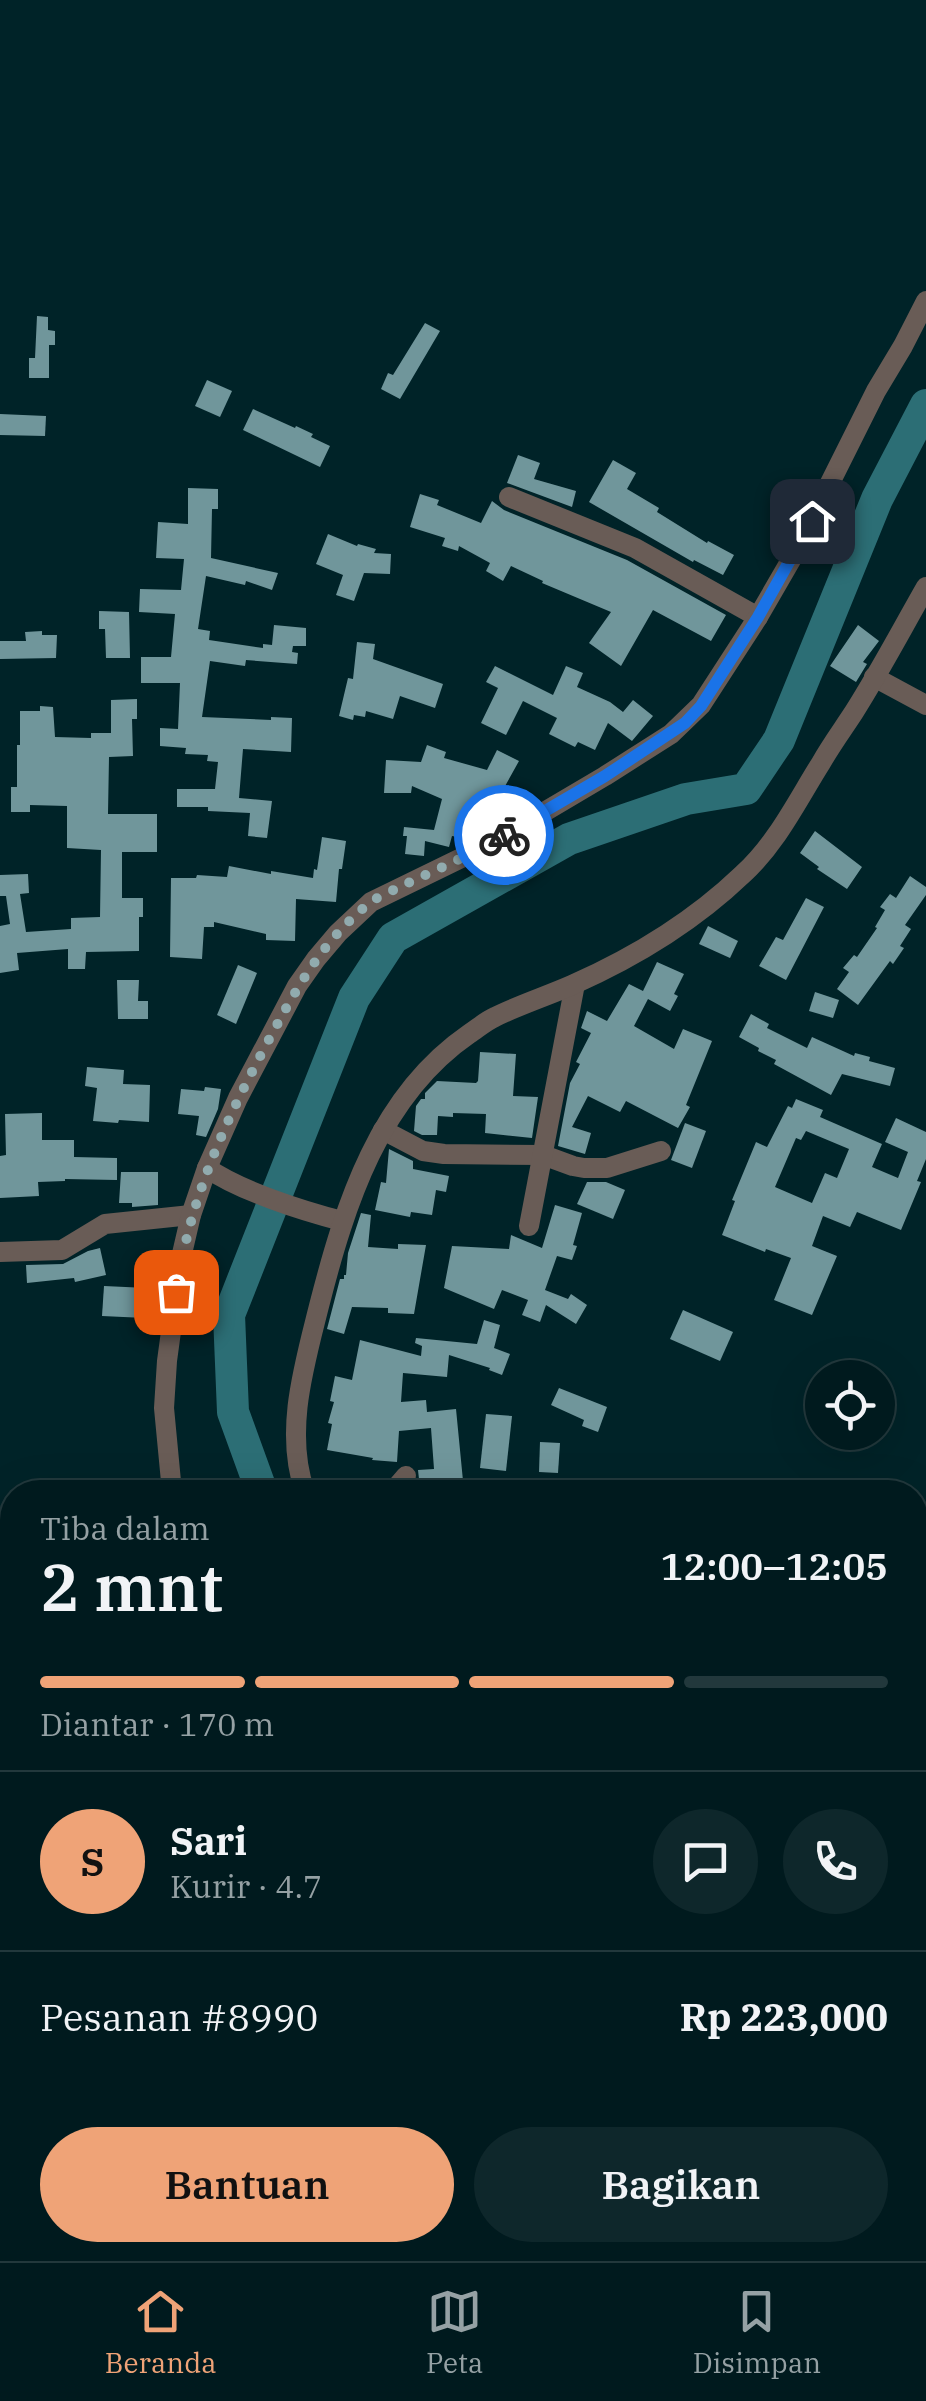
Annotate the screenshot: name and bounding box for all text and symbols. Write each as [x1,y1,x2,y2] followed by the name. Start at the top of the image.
[770,479,855,564] pin
[785,494,840,549] icon: home
[454,785,554,885] courier
[477,808,532,863] icon: bike
[134,1250,219,1335] pin
[149,1265,204,1320] icon: bag
[805,1360,895,1450] map controls
[805,1360,895,1450] button: locate
[40,1507,210,1549] text: Tiba dalam
[661,1541,888,1590] text: 12:00–12:05
[40,1544,223,1629] text: 2 mnt
[40,1703,274,1745] text: Diantar · 170 m
[653,1809,758,1914] button: chat
[783,1809,888,1914] button: phone
[170,1816,247,1865] text: Sari
[81,1837,104,1886] text: S
[170,1865,322,1907] text: Kurir · 4.7
[40,1992,318,2041] text: Pesanan #8990
[680,1992,888,2041] text: Rp 223,000
[40,2127,454,2242] button: Bantuan
[474,2127,888,2242] button: Bagikan
[105,2284,216,2381] tab: Beranda
[426,2284,483,2381] tab: Peta
[693,2284,821,2381] tab: Disimpan

